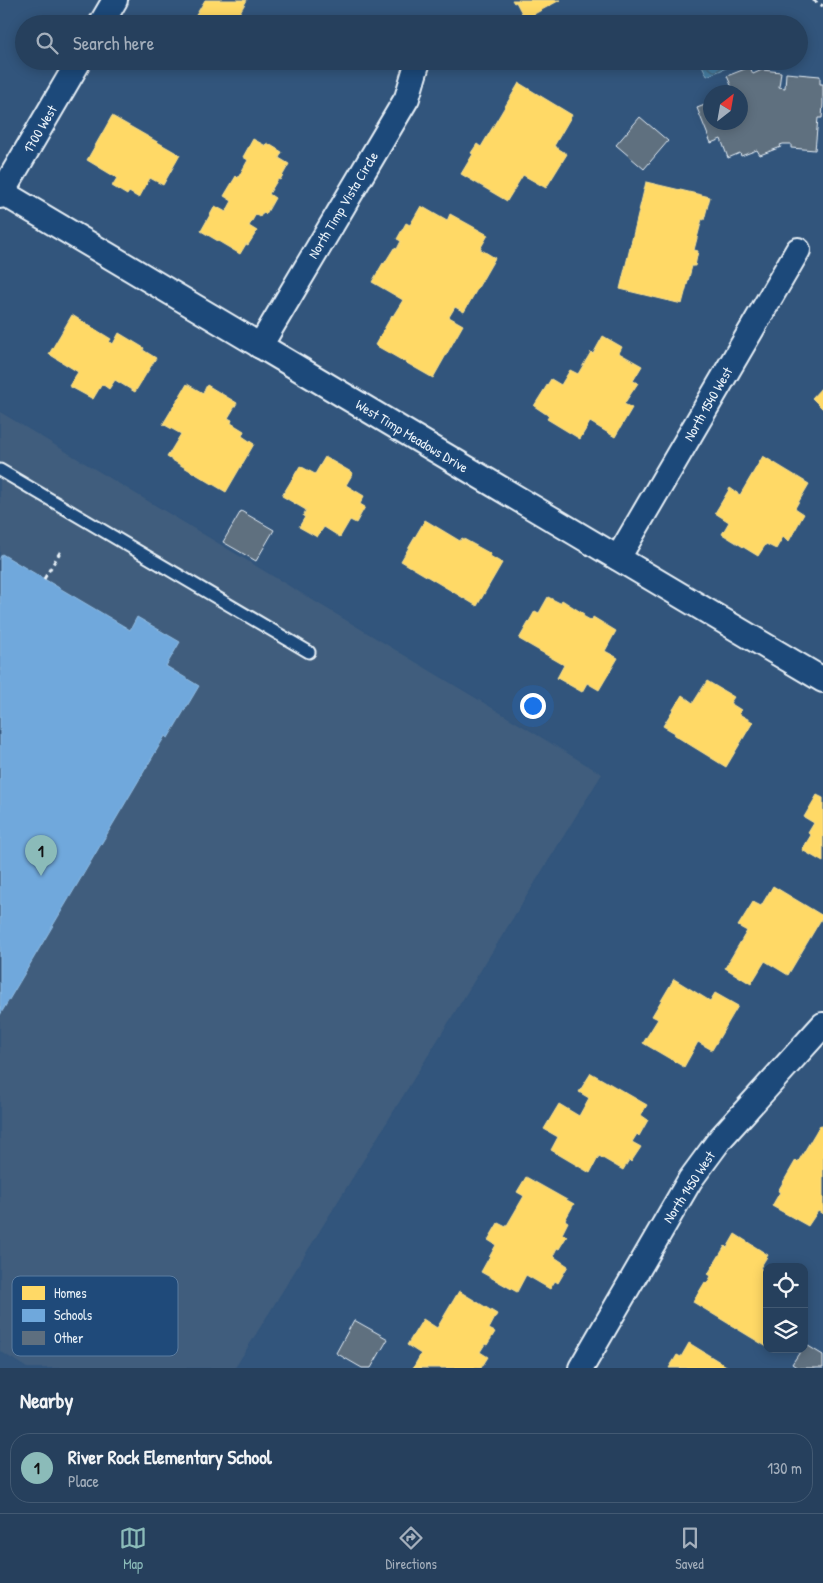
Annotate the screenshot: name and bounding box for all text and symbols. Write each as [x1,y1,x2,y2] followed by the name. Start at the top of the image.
[15,15,808,70] search box
[33,29,61,57] icon: search
[73,30,154,56] text: Search here
[703,85,748,130] north arrow
[18,101,61,156] street label: 1700 West
[303,147,383,262] street label: North Timp Vista Circle
[679,363,737,444] street label: North 1540 West
[352,394,472,478] street label: West Timp Meadows Drive
[520,693,546,719] your location
[25,835,57,876] pin: 1
[658,1147,719,1227] street label: North 1450 West
[763,1263,808,1353] map controls
[763,1263,808,1308] button: locate
[12,1276,178,1356] legend
[54,1283,87,1302] text: Homes
[54,1305,92,1324] text: Schools
[763,1308,808,1353] button: layers
[54,1328,84,1347] text: Other
[20,1386,73,1415] text: Nearby
[68,1444,272,1470] text: River Rock Elementary School
[34,1457,40,1479] text: 1
[767,1457,802,1479] text: 130 m
[68,1470,99,1492] text: Place
[119,1524,147,1573] tab: Map
[385,1524,437,1573] tab: Directions
[675,1524,704,1573] tab: Saved

